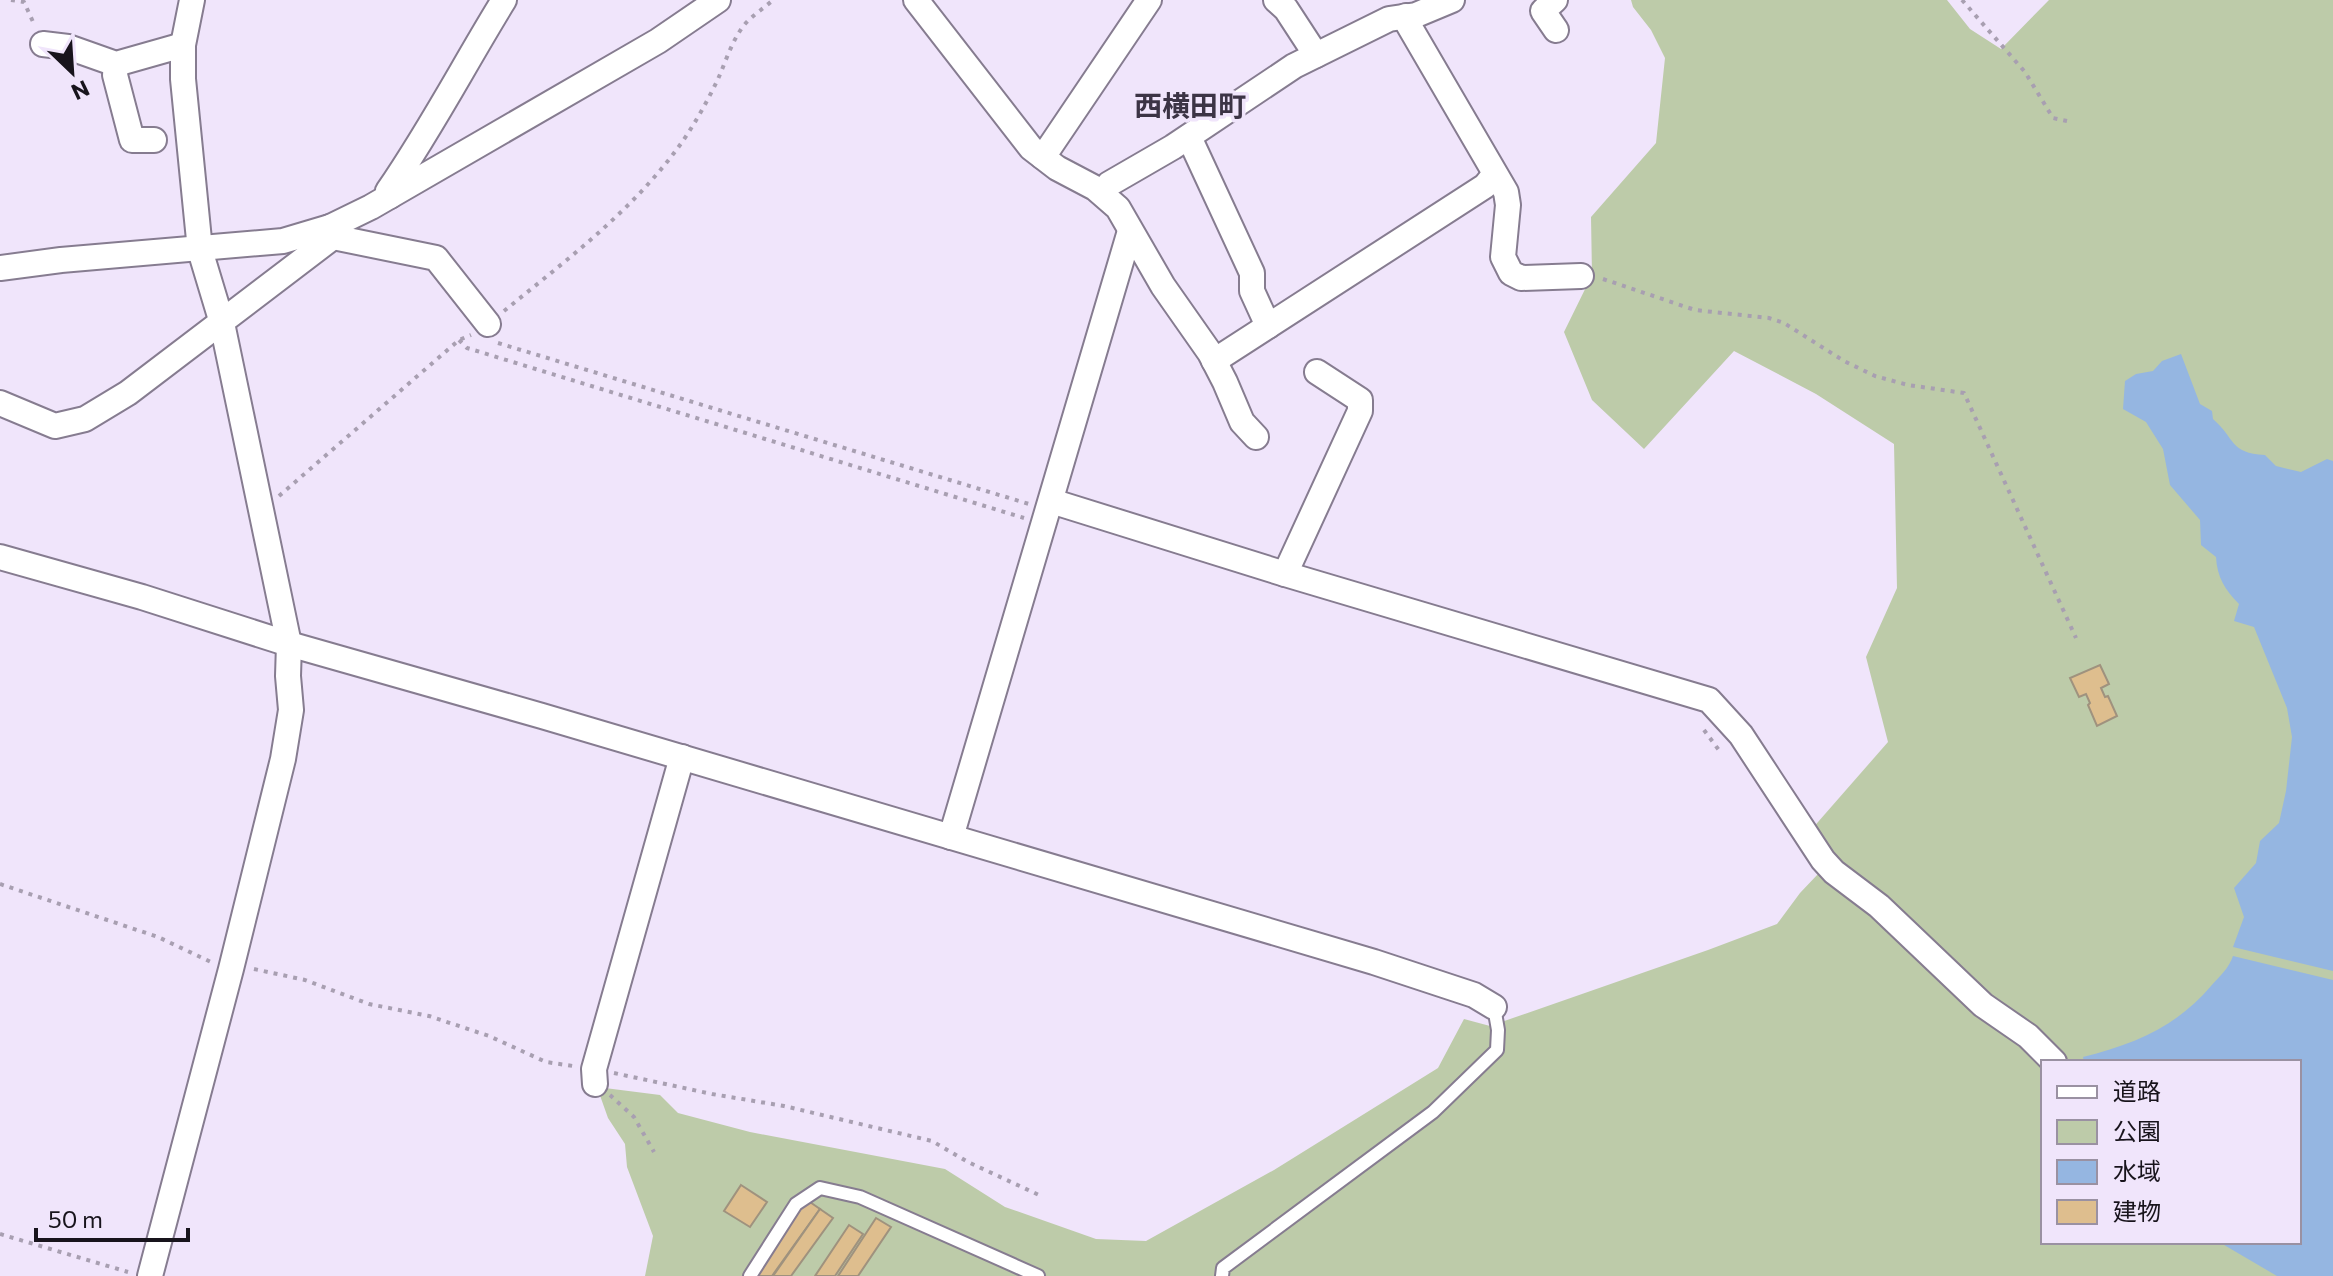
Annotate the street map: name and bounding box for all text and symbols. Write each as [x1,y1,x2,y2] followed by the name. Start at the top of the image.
[32,32,112,112] north arrow
[67,75,94,106] text: N
[1134,88,1246,122] district label: 西横田町
[2041,1060,2301,1244] legend
[2113,1076,2161,1105] text: 道路
[2113,1116,2161,1145] text: 公園
[2113,1156,2161,1185] text: 水域
[36,1192,188,1242] scale bar
[2113,1196,2161,1225] text: 建物
[48,1204,103,1233] text: 50 m

